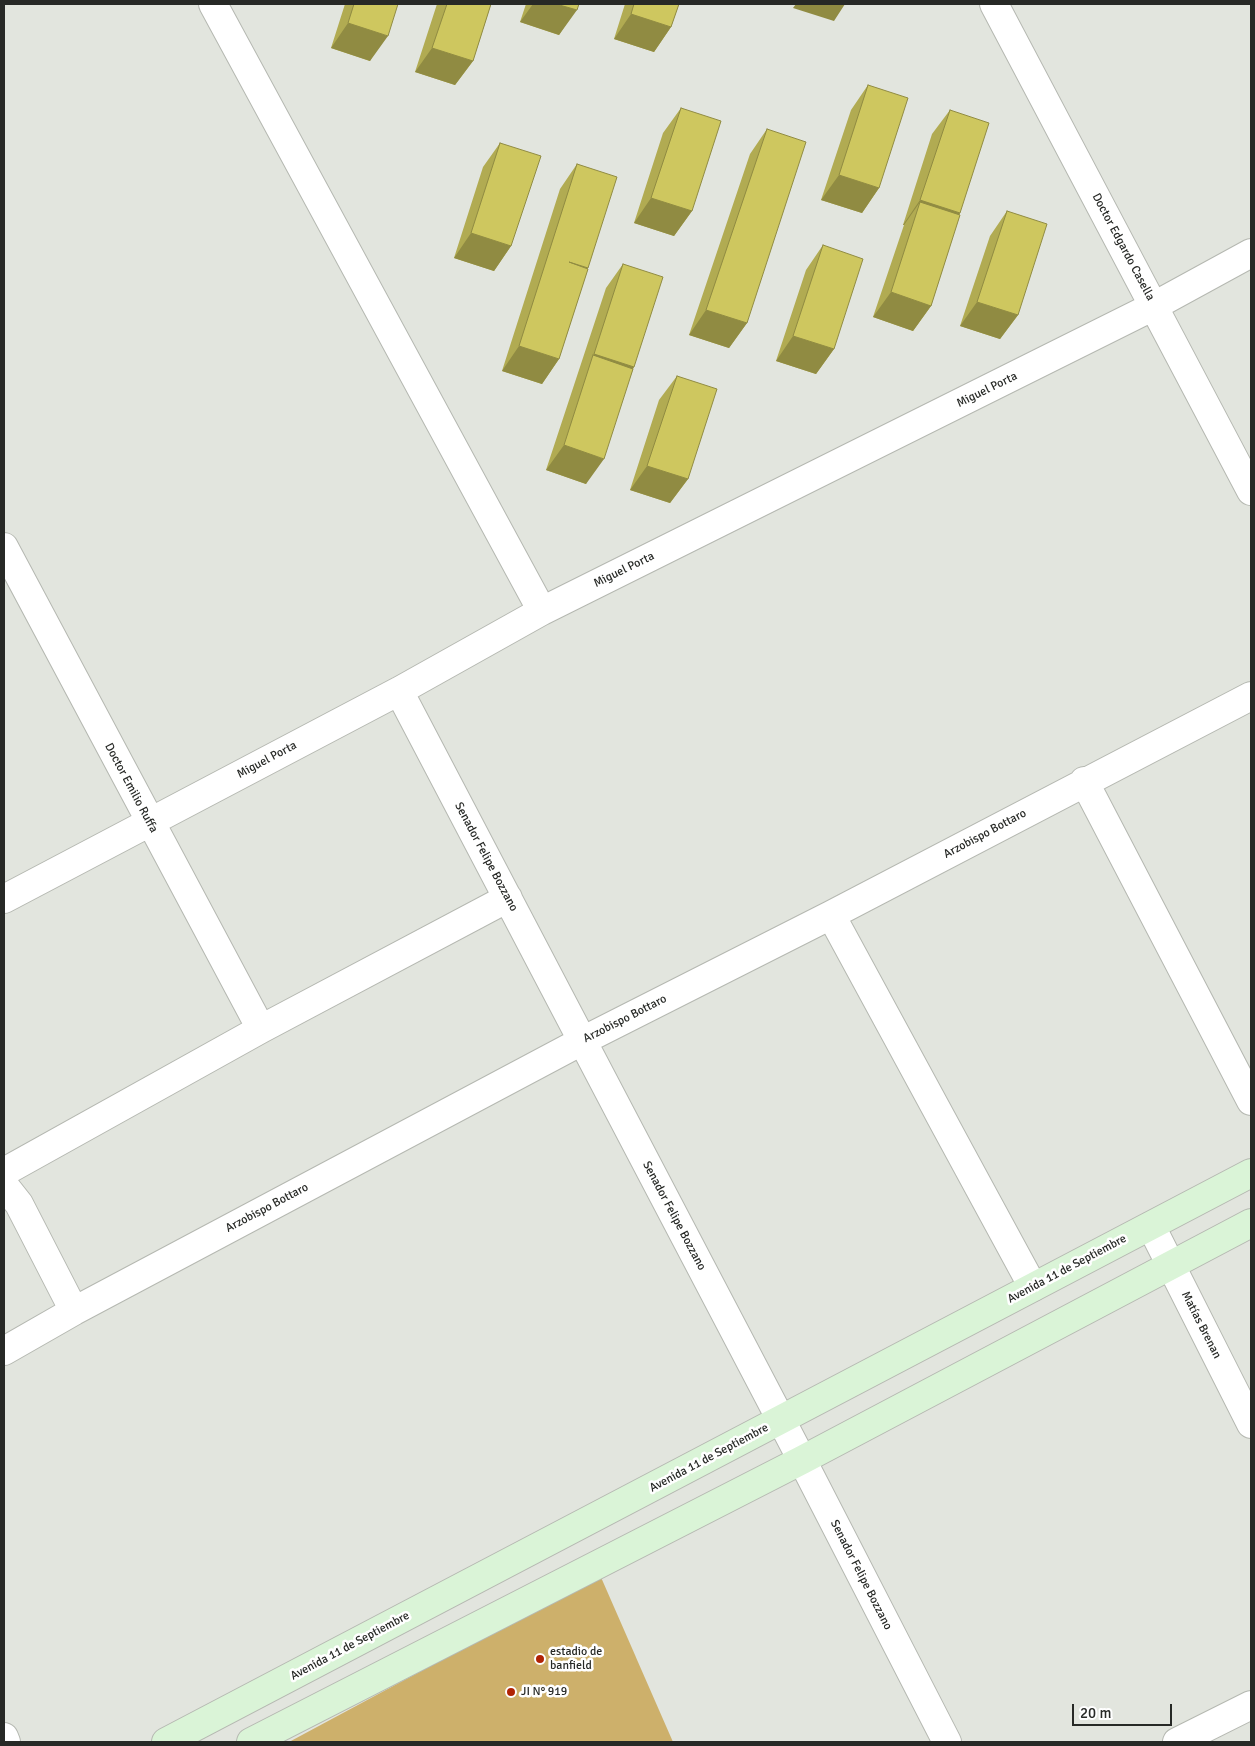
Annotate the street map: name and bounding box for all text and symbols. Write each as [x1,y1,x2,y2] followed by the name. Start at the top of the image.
[1089,191,1157,303] street label: Doctor Edgardo Casella
[954,369,1020,411] street label: Miguel Porta
[591,549,657,591] street label: Miguel Porta
[235,738,299,782] street label: Miguel Porta
[101,741,161,835] street label: Doctor Emilio Ruffa
[451,800,521,914] street label: Senador Felipe Bozzano
[941,806,1029,862] street label: Arzobispo Bottaro
[581,992,669,1046] street label: Arzobispo Bottaro
[639,1159,709,1273] street label: Senador Felipe Bozzano
[223,1180,311,1236] street label: Arzobispo Bottaro
[1005,1232,1129,1306] street label: Avenida 11 de Septiembre
[1178,1289,1224,1361] street label: Matías Brenan
[647,1421,771,1495] street label: Avenida 11 de Septiembre
[827,1518,895,1632] street label: Senador Felipe Bozzano
[288,1609,412,1683] street label: Avenida 11 de Septiembre
[550,1645,602,1673] place label: estadio de banfield
[534,1653,546,1665] marker: estadio de banfield
[521,1685,567,1699] place label: JI N° 919
[505,1686,517,1698] marker: JI N° 919
[1075,1694,1175,1726] scale bar
[1080,1704,1111,1722] text: 20 m

